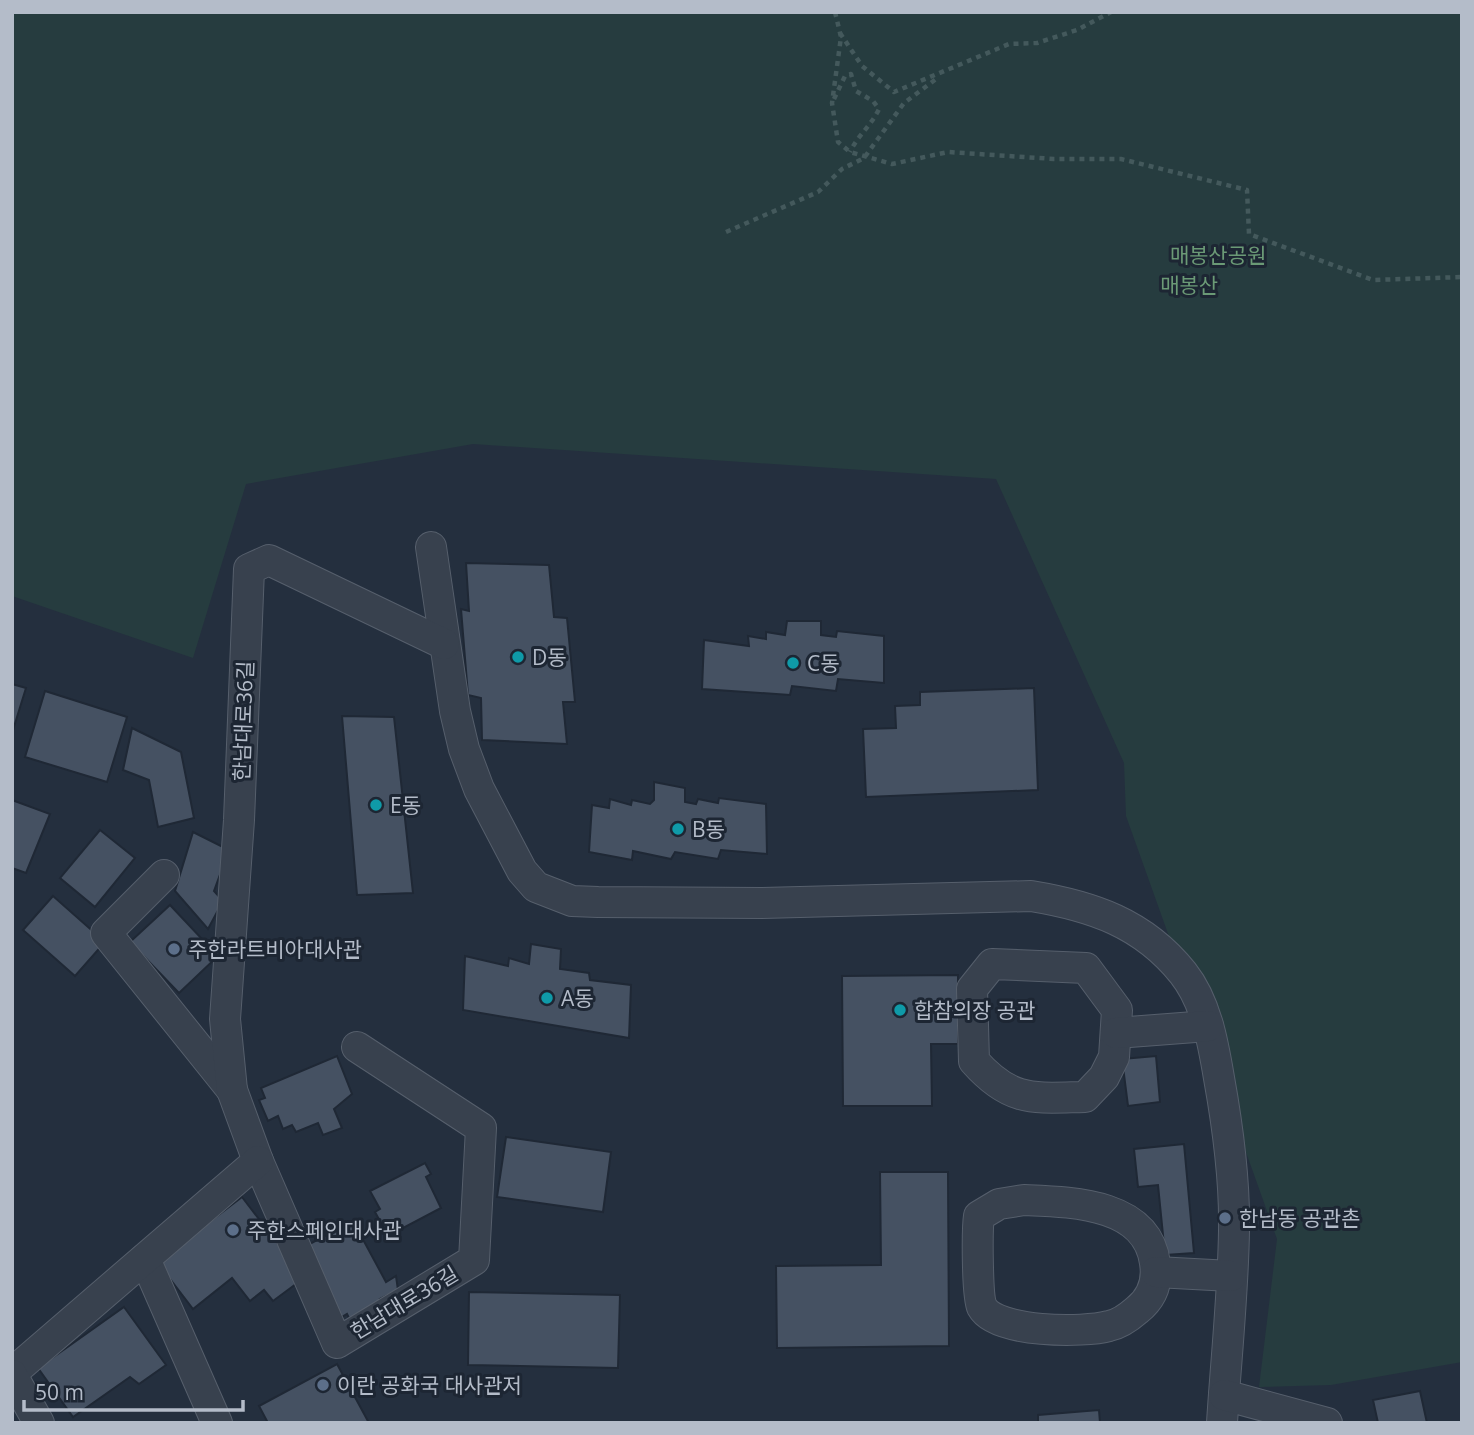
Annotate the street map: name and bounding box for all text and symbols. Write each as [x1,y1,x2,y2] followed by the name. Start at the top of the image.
[1170,241,1266,269] park label: 매봉산공원
[1160,271,1218,299] park label: 매봉산
[532,643,567,671] place label: D동
[510,649,526,665] marker: D동
[807,649,840,677] place label: C동
[785,655,801,671] marker: C동
[227,660,259,782] street label: 한남대로36길
[390,791,421,819] place label: E동
[368,797,384,813] marker: E동
[692,815,725,843] place label: B동
[670,821,686,837] marker: B동
[188,935,362,963] place label: 주한라트비아대사관
[166,941,182,957] marker: 주한라트비아대사관
[561,984,594,1012] place label: A동
[539,990,555,1006] marker: A동
[914,996,1035,1024] place label: 합참의장 공관
[892,1002,908,1018] marker: 합참의장 공관
[1239,1204,1360,1232] place label: 한남동 공관촌
[1217,1210,1233,1226] marker: 한남동 공관촌
[247,1216,402,1244] place label: 주한스페인대사관
[225,1222,241,1238] marker: 주한스페인대사관
[345,1259,463,1345] street label: 한남대로36길
[24,1368,243,1412] scale bar
[337,1371,522,1399] place label: 이란 공화국 대사관저
[315,1377,331,1393] marker: 이란 공화국 대사관저
[35,1378,84,1406] text: 50 m

